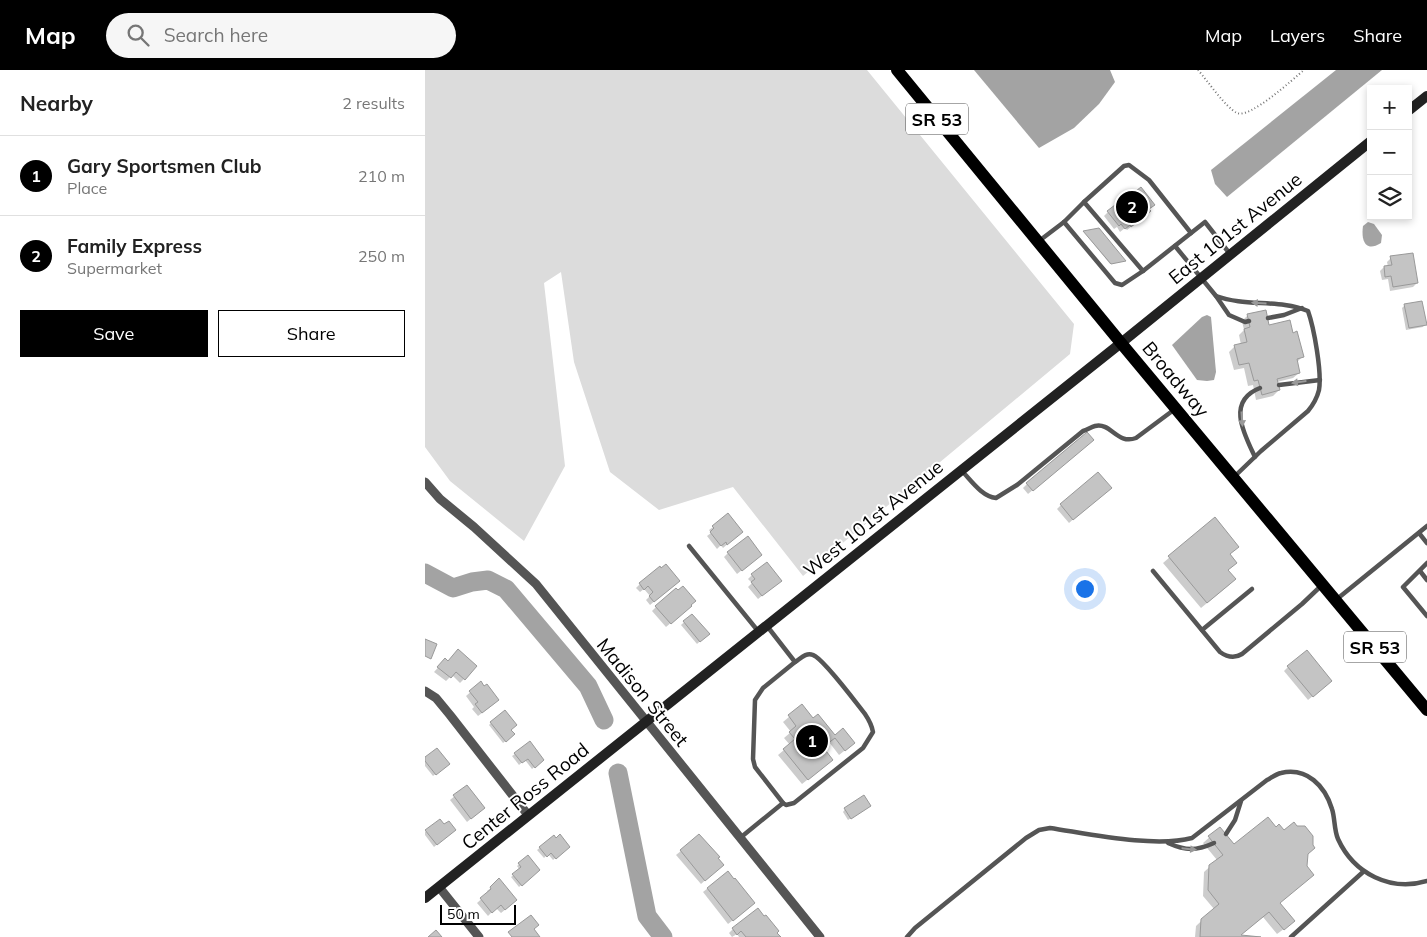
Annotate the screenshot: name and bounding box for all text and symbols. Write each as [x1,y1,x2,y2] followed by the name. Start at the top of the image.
[106,13,456,58] search box
[25,20,76,50] text: Map
[124,21,152,49] icon: search
[164,23,268,47] text: Search here
[1205,24,1242,47] text: Map
[1270,24,1325,47] text: Layers
[1353,24,1402,47] text: Share
[1367,85,1412,220] map controls
[1367,85,1412,130] button: +
[20,90,93,116] text: Nearby
[342,93,405,113] text: 2 results
[906,104,968,134] road number: SR 53
[1367,130,1412,175] button: −
[67,154,262,178] text: Gary Sportsmen Club
[31,166,41,186] text: 1
[358,166,405,186] text: 210 m
[1163,167,1307,289] street label: East 101st Avenue
[1367,175,1412,220] button: layers
[67,178,107,198] text: Place
[1116,188,1148,226] pin: 2
[67,234,202,258] text: Family Express
[31,246,41,266] text: 2
[358,246,405,266] text: 250 m
[67,258,162,278] text: Supermarket
[1251,299,1267,307] one-way arrow
[20,310,208,357] button: Save
[218,310,405,357] button: Share
[1138,336,1214,422] street label: Broadway
[1291,378,1307,386] one-way arrow
[1238,412,1246,428] one-way arrow
[798,454,948,582] street label: West 101st Avenue
[1072,576,1098,602] your location
[1344,632,1406,662] road number: SR 53
[592,633,694,751] street label: Madison Street
[796,722,828,760] pin: 1
[457,737,593,855] street label: Center Ross Road
[1181,845,1197,853] one-way arrow
[440,902,516,925] scale bar
[447,905,480,923] text: 50 m

